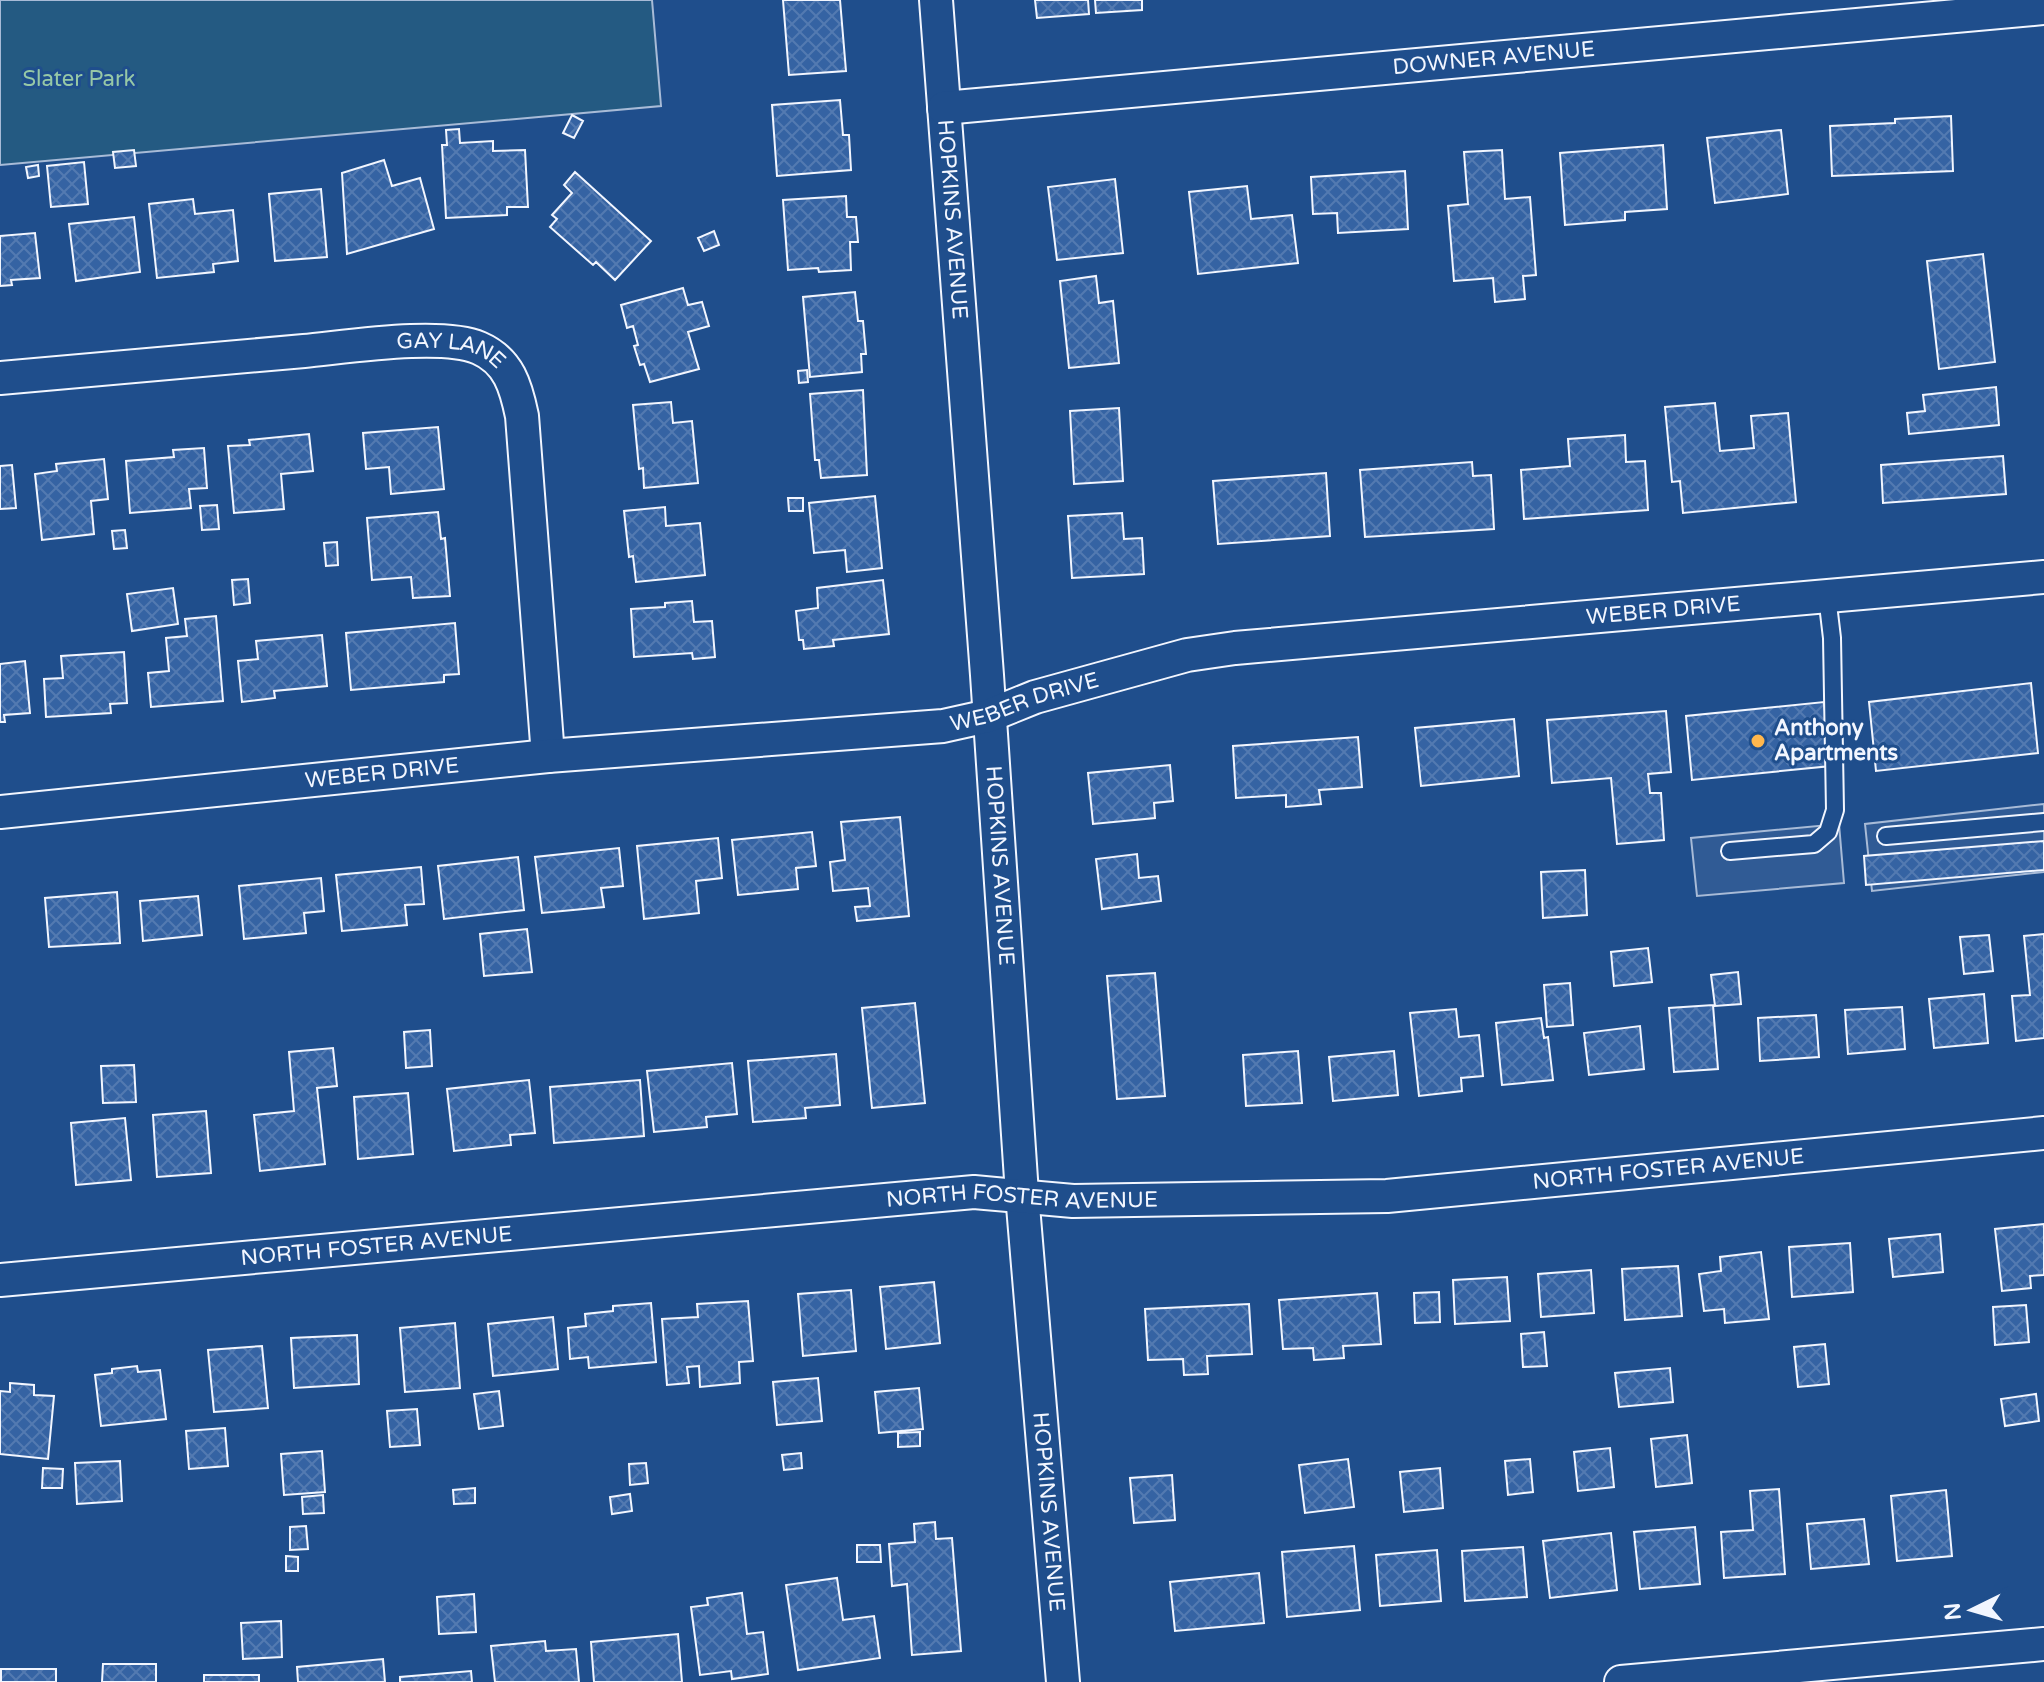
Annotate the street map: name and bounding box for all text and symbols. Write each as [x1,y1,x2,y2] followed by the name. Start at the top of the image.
[1391,36,1596,80] street label: DOWNER AVENUE
[23,66,135,92] park label: Slater Park
[932,118,973,320] street label: HOPKINS AVENUE
[396,328,511,374] street label: GAY LANE
[1585,591,1742,630] street label: WEBER DRIVE
[948,667,1102,737] street label: WEBER DRIVE
[1774,715,1899,766] place label: Anthony Apartments
[1749,732,1767,750] marker: Anthony Apartments
[304,752,460,794] street label: WEBER DRIVE
[980,765,1020,967] street label: HOPKINS AVENUE
[1531,1143,1805,1195] street label: NORTH FOSTER AVENUE
[885,1179,1158,1215] street label: NORTH FOSTER AVENUE
[240,1221,513,1271] street label: NORTH FOSTER AVENUE
[1027,1411,1070,1613] street label: HOPKINS AVENUE
[1932,1570,2012,1650] north arrow
[1939,1602,1967,1622] text: N

